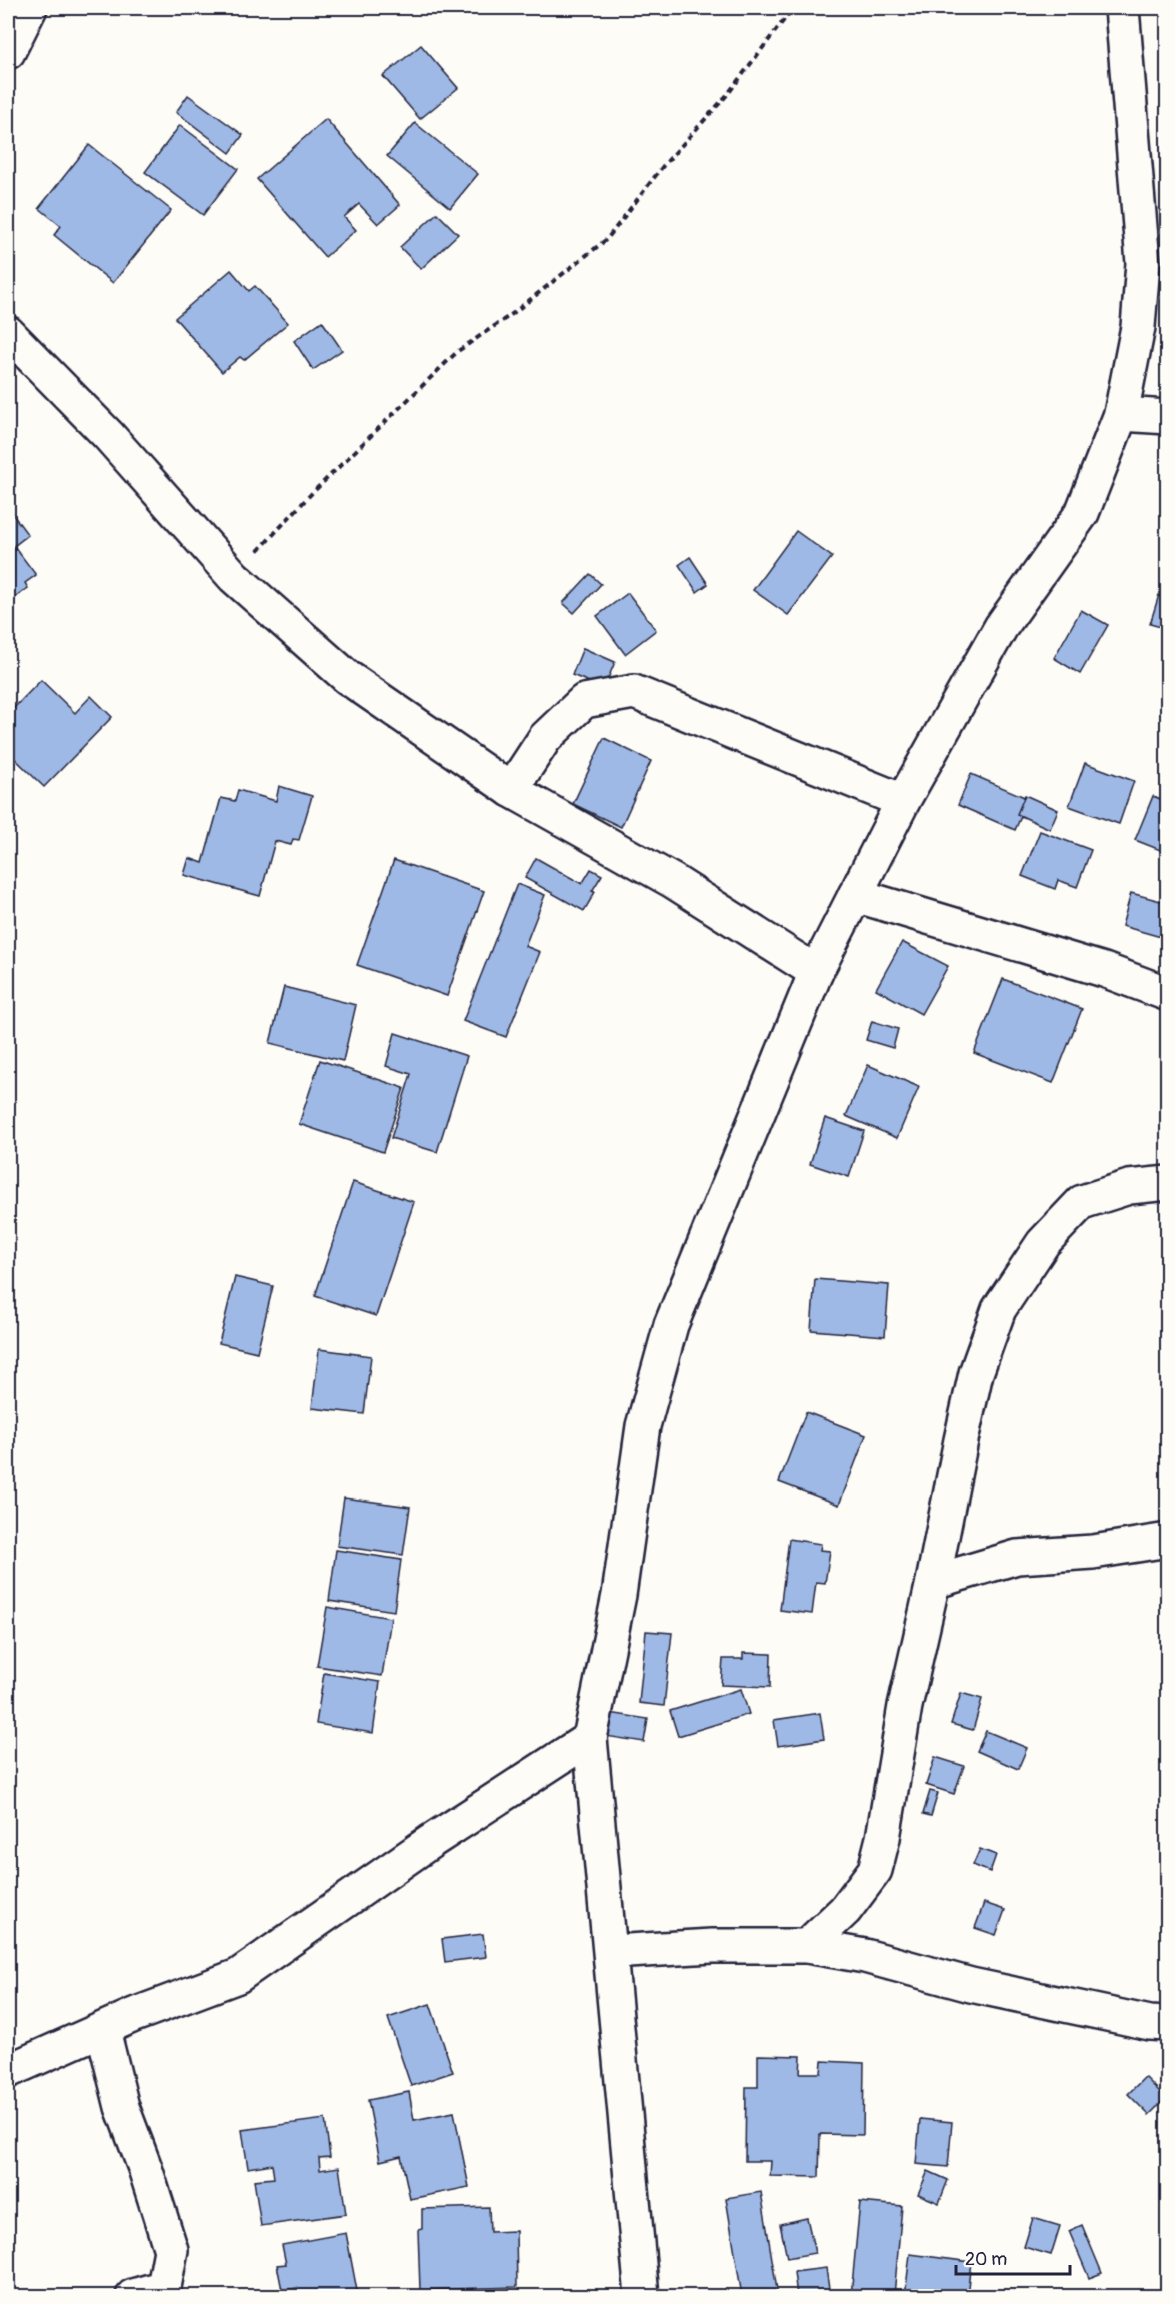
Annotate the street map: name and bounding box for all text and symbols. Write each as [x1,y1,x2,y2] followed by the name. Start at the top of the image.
[956,2238,1070,2276] scale bar
[965,2248,1007,2271] text: 20 m

